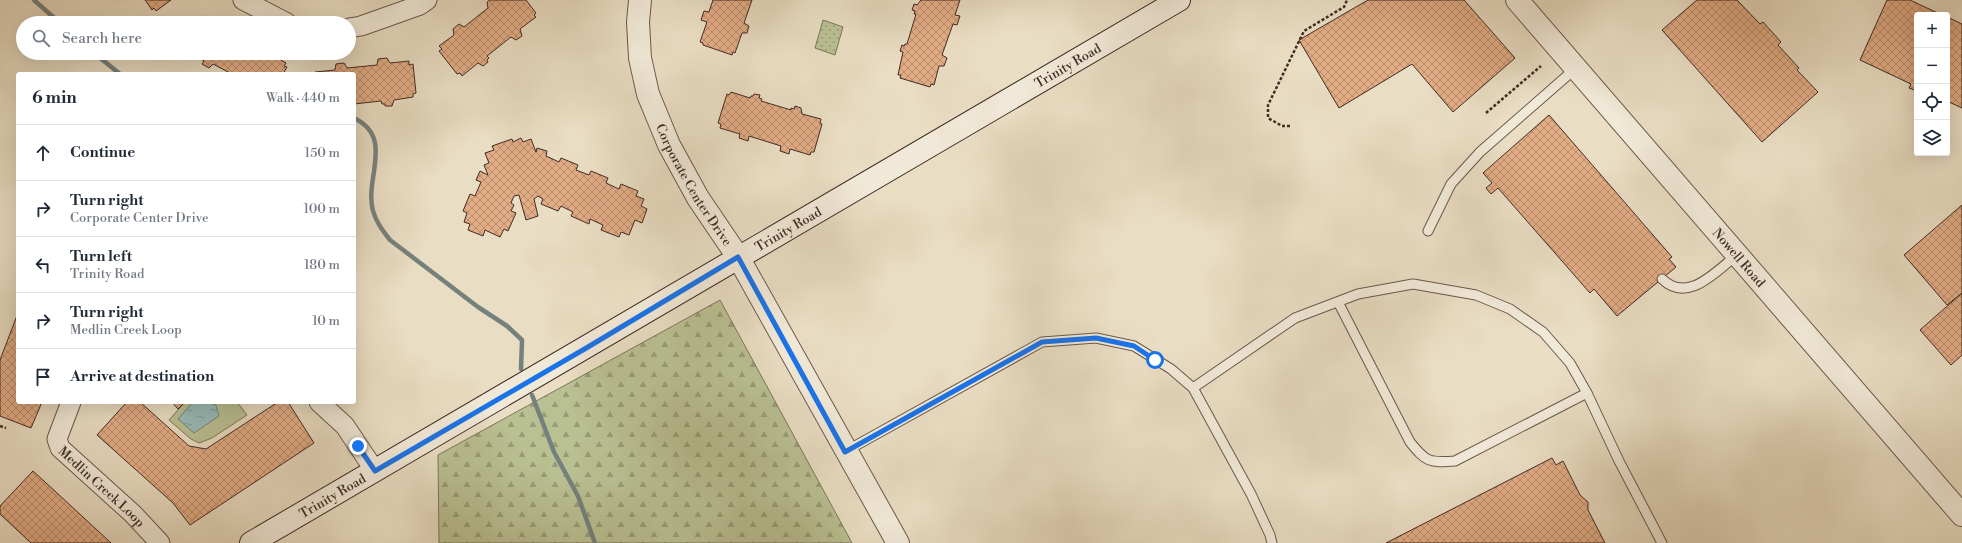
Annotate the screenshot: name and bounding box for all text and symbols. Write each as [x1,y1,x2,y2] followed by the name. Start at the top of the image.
[1914,12,1950,156] map controls
[1914,12,1950,48] button: +
[16,16,356,60] search box
[30,27,52,49] icon: search
[62,29,142,48] text: Search here
[1032,40,1105,92] street label: Trinity Road
[1914,48,1950,84] button: −
[1914,84,1950,120] button: locate
[32,87,77,109] text: 6 min
[266,90,340,106] text: Walk · 440 m
[1914,120,1950,156] button: layers
[652,121,735,250] street label: Corporate Center Drive
[32,142,54,164] icon: ahead
[70,143,135,162] text: Continue
[305,145,340,161] text: 150 m
[70,191,144,210] text: Turn right
[32,198,54,220] icon: right
[304,201,340,217] text: 100 m
[752,204,825,255] street label: Trinity Road
[70,210,209,226] text: Corporate Center Drive
[1709,225,1769,291] street label: Nowell Road
[70,247,132,266] text: Turn left
[32,254,54,276] icon: left
[304,257,340,273] text: 180 m
[70,266,144,282] text: Trinity Road
[70,303,144,322] text: Turn right
[32,310,54,332] icon: right
[312,313,340,329] text: 10 m
[70,322,182,338] text: Medlin Creek Loop
[1146,351,1164,369] route start
[32,366,54,388] icon: arrive
[70,367,214,386] text: Arrive at destination
[349,437,367,455] route end
[55,443,148,531] street label: Medlin Creek Loop
[296,470,369,522] street label: Trinity Road

